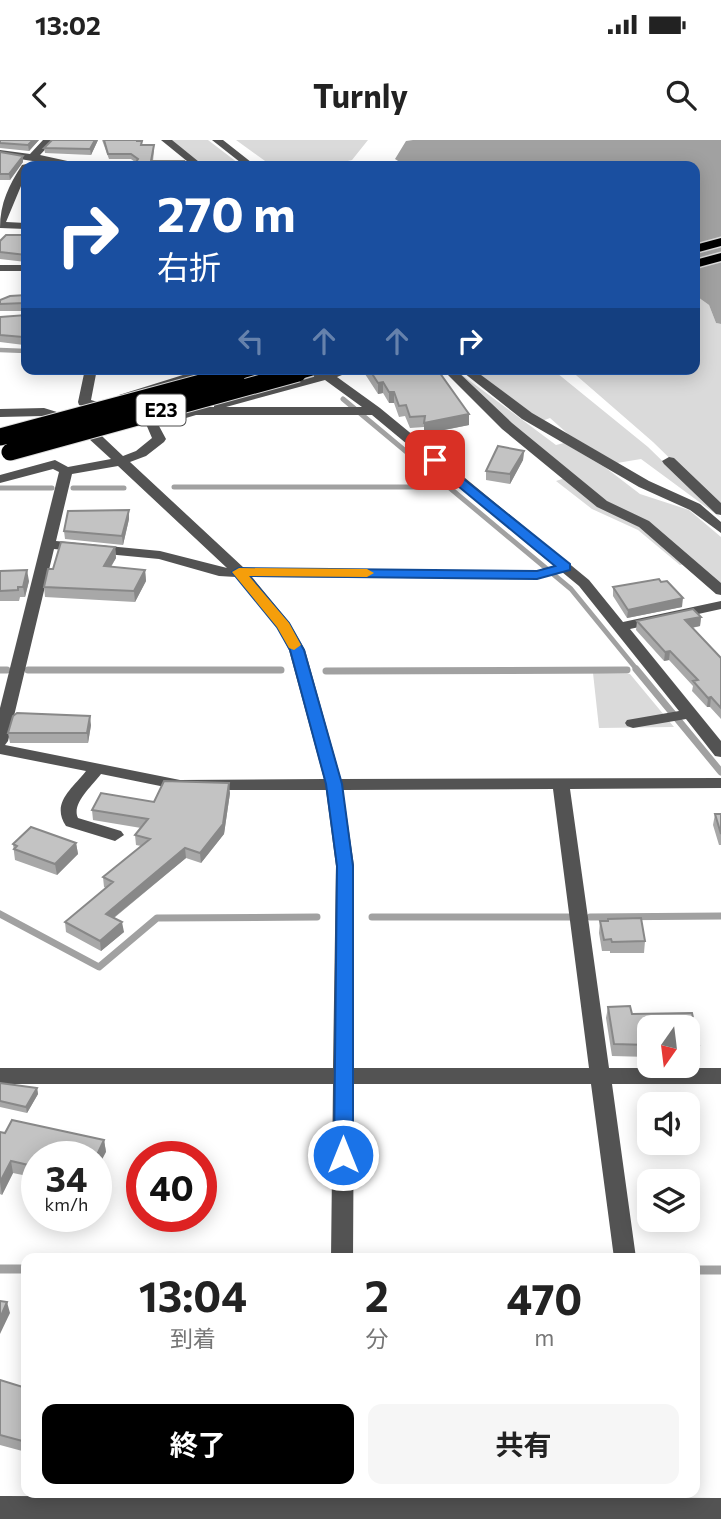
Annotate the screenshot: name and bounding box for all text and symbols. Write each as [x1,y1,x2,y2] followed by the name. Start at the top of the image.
[35,9,101,40] text: 13:02
[313,75,408,115] text: Turnly
[21,76,59,114] icon: back
[662,76,700,114] icon: search
[157,182,296,242] text: 270 m
[42,189,133,280] icon: right
[157,246,221,286] text: 右折
[232,322,270,360] icon: left
[305,322,343,360] icon: ahead
[378,322,416,360] icon: ahead
[451,322,489,360] icon: right
[136,394,186,426] road number: E23
[405,430,465,490] pin
[416,441,454,479] icon: arrive
[637,1015,700,1078] north arrow
[637,1015,700,1232] map controls
[637,1092,700,1155] button: sound
[306,1118,380,1192] position arrow
[126,1141,217,1232] speed limit sign: 40
[46,1156,87,1199] text: 34
[637,1169,700,1232] button: layers
[45,1193,88,1215] text: km/h
[139,1269,247,1321] text: 13:04
[365,1269,389,1321] text: 2
[507,1272,582,1324] text: 470
[534,1323,554,1351] text: m
[170,1324,216,1352] text: 到着
[365,1324,388,1352] text: 分
[42,1404,354,1484] button: 終了
[368,1404,679,1484] button: 共有

